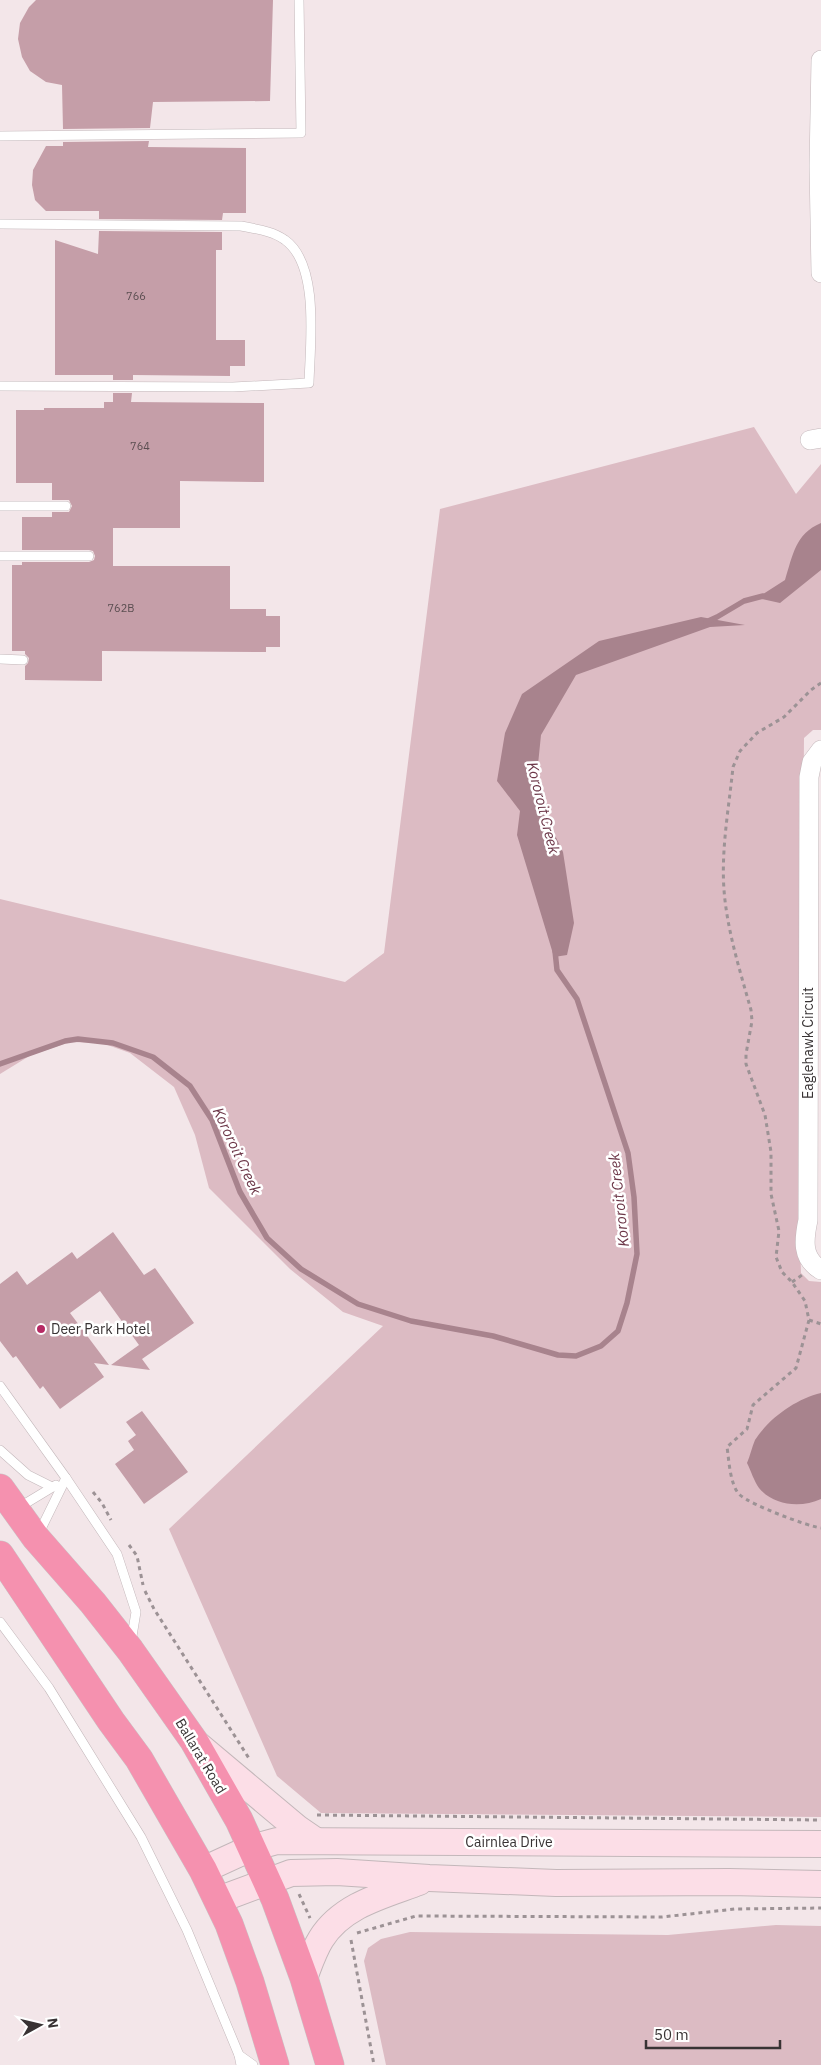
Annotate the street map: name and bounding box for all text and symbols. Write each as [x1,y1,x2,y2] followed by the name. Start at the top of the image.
[126,289,146,303] house number: 766
[130,439,150,453] house number: 764
[108,601,134,615] house number: 762B
[523,760,564,856] water label: Kororoit Creek
[799,987,817,1099] street label: Eaglehawk Circuit
[209,1104,266,1198] water label: Kororoit Creek
[604,1152,633,1248] water label: Kororoit Creek
[51,1320,150,1338] place label: Deer Park Hotel
[35,1323,47,1335] marker: Deer Park Hotel
[171,1715,231,1797] street label: Ballarat Road
[465,1833,553,1851] street label: Cairnlea Drive
[15,2000,65,2050] north arrow
[43,2017,62,2029] text: N
[646,2018,780,2050] scale bar
[654,2025,689,2044] text: 50 m

